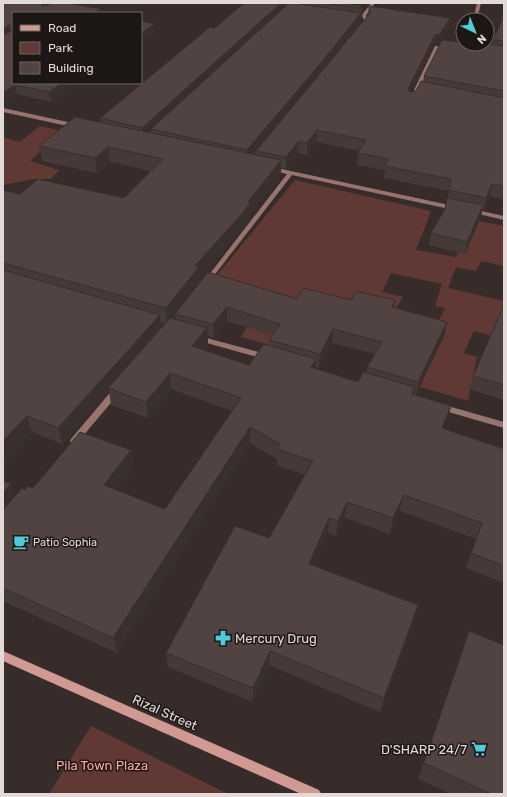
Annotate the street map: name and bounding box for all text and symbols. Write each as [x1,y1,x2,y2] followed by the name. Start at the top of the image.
[12,12,142,84] legend
[455,12,495,52] north arrow
[48,21,76,35] text: Road
[474,31,489,46] text: N
[48,41,74,55] text: Park
[48,61,94,75] text: Building
[12,533,30,551] cafe icon: Patio Sophia
[33,536,97,549] place label: Patio Sophia
[214,629,232,647] pharmacy icon: Mercury Drug
[235,631,317,647] place label: Mercury Drug
[130,691,200,733] street label: Rizal Street
[470,740,488,758] supermarket icon: D'SHARP 24/7
[381,742,467,757] place label: D'SHARP 24/7
[56,758,148,773] park label: Pila Town Plaza

